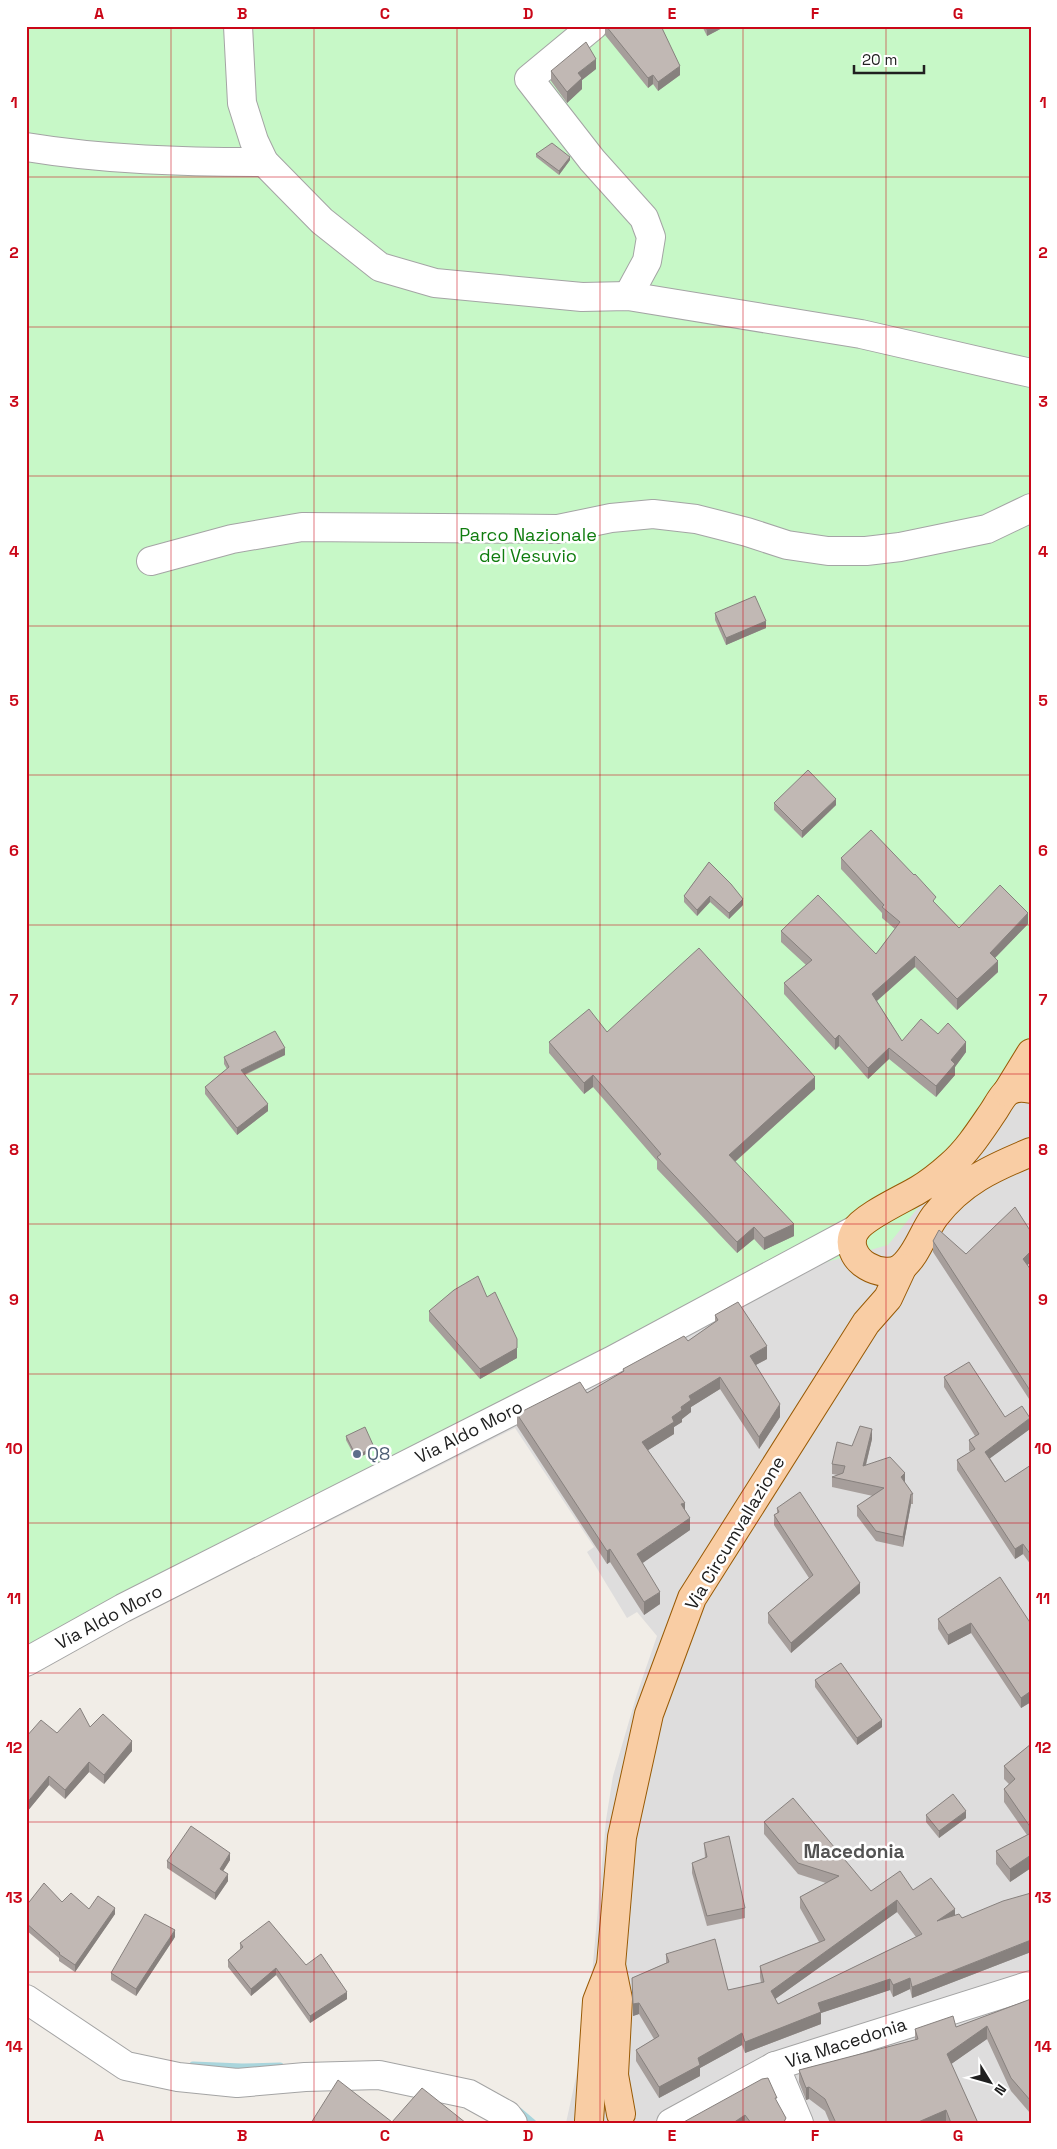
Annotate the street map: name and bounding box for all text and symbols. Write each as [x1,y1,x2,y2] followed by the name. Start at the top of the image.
[94,3,104,24] text: A
[237,3,247,24] text: B
[380,3,390,24] text: C
[523,3,533,24] text: D
[668,3,677,24] text: E
[811,3,820,24] text: F
[953,3,963,24] text: G
[854,42,924,74] scale bar
[862,50,897,69] text: 20 m
[10,92,18,113] text: 1
[1039,92,1047,113] text: 1
[9,242,19,263] text: 2
[1038,242,1048,263] text: 2
[9,391,19,412] text: 3
[1038,391,1048,412] text: 3
[459,523,597,567] park label: Parco Nazionale del Vesuvio
[9,541,19,562] text: 4
[1038,541,1048,562] text: 4
[9,690,19,711] text: 5
[1038,690,1048,711] text: 5
[9,840,19,861] text: 6
[1038,840,1048,861] text: 6
[10,989,19,1010] text: 7
[1039,989,1048,1010] text: 7
[9,1139,19,1160] text: 8
[1038,1139,1048,1160] text: 8
[9,1289,19,1310] text: 9
[1038,1289,1048,1310] text: 9
[411,1395,526,1469] street label: Via Aldo Moro
[5,1438,23,1459] text: 10
[1034,1438,1052,1459] text: 10
[367,1442,390,1465] place label: Q8
[351,1448,363,1460] marker: Q8
[680,1452,790,1614] street label: Via Circumvallazione
[51,1579,166,1654] street label: Via Aldo Moro
[7,1588,21,1609] text: 11
[1036,1588,1050,1609] text: 11
[6,1737,22,1758] text: 12
[1035,1737,1051,1758] text: 12
[803,1839,905,1864] district label: Macedonia
[6,1887,23,1908] text: 13
[1035,1887,1052,1908] text: 13
[782,2012,909,2073] street label: Via Macedonia
[5,2036,23,2057] text: 14
[1034,2036,1052,2057] text: 14
[964,2056,1014,2106] north arrow
[990,2081,1010,2099] text: N
[94,2125,104,2146] text: A
[237,2125,247,2146] text: B
[380,2125,390,2146] text: C
[523,2125,533,2146] text: D
[668,2125,677,2146] text: E
[811,2125,820,2146] text: F
[953,2125,963,2146] text: G

